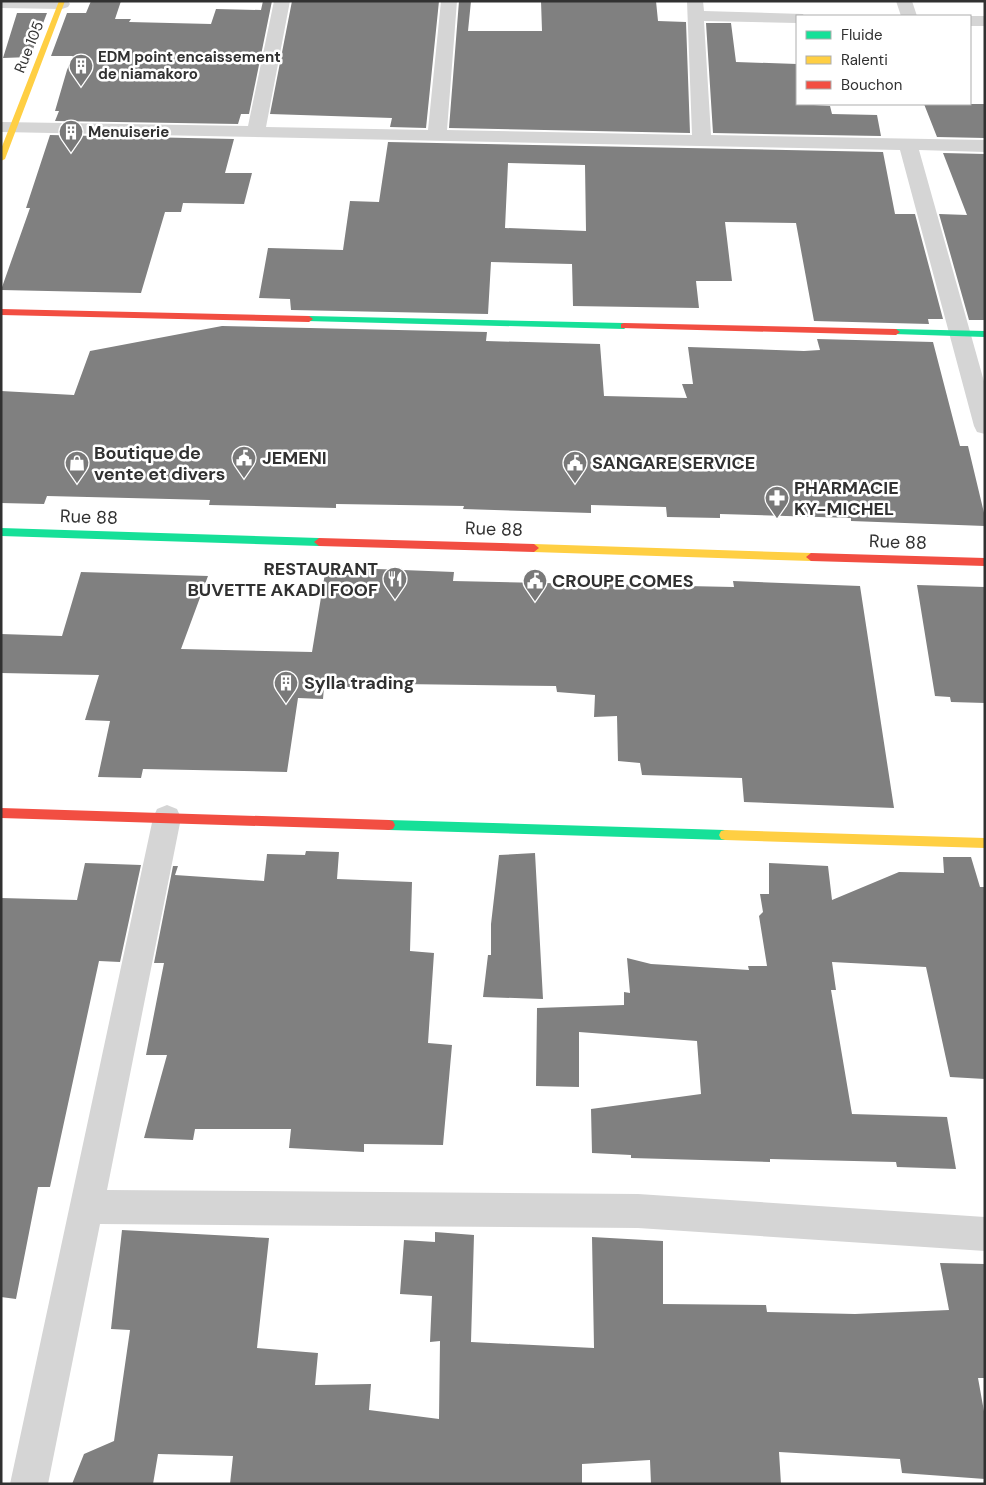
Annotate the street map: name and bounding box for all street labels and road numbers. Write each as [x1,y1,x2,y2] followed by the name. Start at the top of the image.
[10,18,48,76] street label: Rue 105
[60,504,118,530] street label: Rue 88
[465,516,523,542] street label: Rue 88
[869,529,927,555] street label: Rue 88

